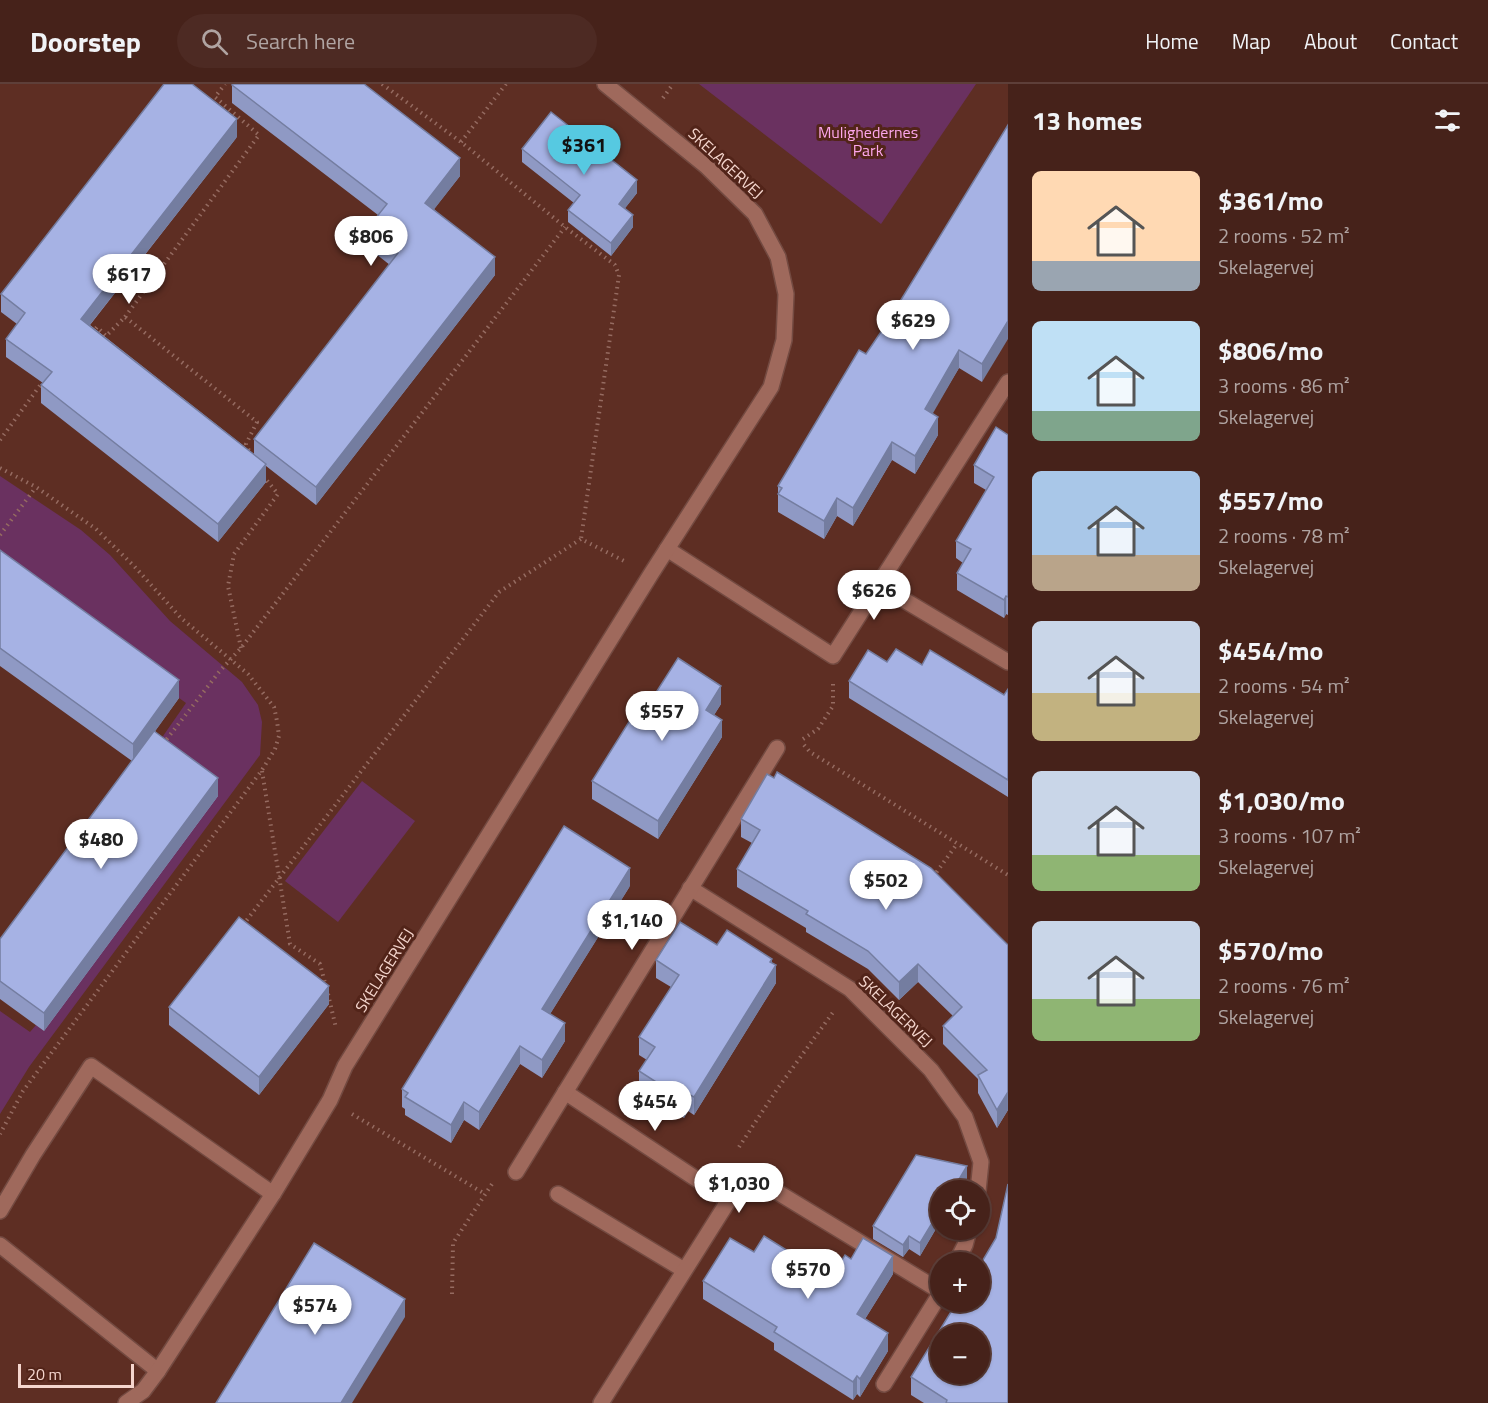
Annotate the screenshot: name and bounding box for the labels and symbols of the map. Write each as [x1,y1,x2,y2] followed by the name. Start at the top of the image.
[818,120,918,162] park label: Mulighedernes Park
[683,122,769,204] street label: SKELAGERVEJ
[548,125,620,176] pin: $361
[335,216,407,267] pin: $806
[93,254,165,305] pin: $617
[877,300,949,351] pin: $629
[838,570,910,621] pin: $626
[626,691,698,742] pin: $557
[65,819,137,870] pin: $480
[850,860,922,911] pin: $502
[583,900,681,951] pin: $1,140
[349,923,419,1017] street label: SKELAGERVEJ
[854,969,938,1053] street label: SKELAGERVEJ
[619,1081,691,1132] pin: $454
[690,1163,788,1214] pin: $1,030
[772,1249,844,1300] pin: $570
[279,1285,351,1336] pin: $574
[18,1361,134,1388] scale bar

